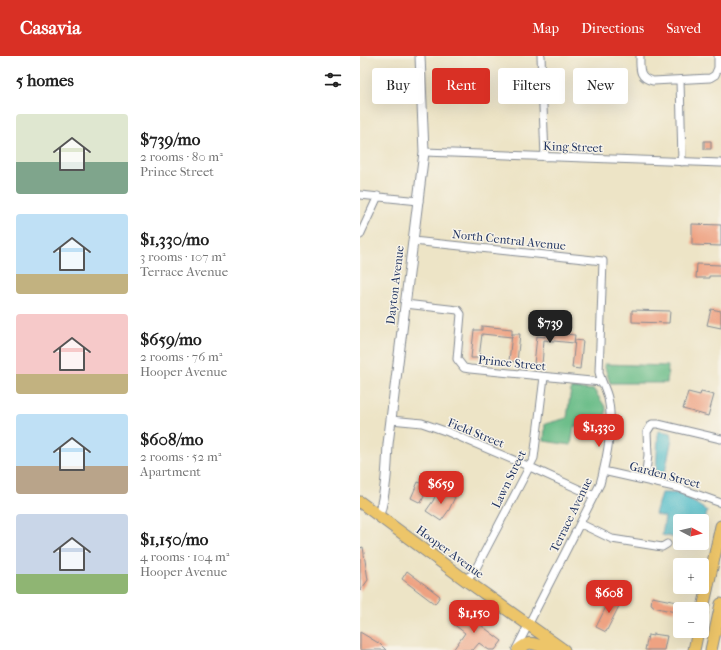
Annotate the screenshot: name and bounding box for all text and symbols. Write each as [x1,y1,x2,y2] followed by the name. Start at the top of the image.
[20,17,81,39] text: Casavia
[532,20,559,37] text: Map
[581,20,644,37] text: Directions
[666,20,701,37] text: Saved
[372,68,424,104] chip: Buy
[432,68,490,104] chip: Rent
[498,68,565,104] chip: Filters
[573,68,628,104] chip: New
[322,69,344,91] icon: filters
[16,70,74,90] text: 5 homes
[140,129,200,149] text: $739/mo
[48,130,96,178] icon: home
[543,139,604,155] street label: King Street
[140,149,223,164] text: 2 rooms · 80 m²
[140,164,214,179] text: Prince Street
[452,227,567,253] street label: North Central Avenue
[140,229,209,249] text: $1,330/mo
[48,230,96,278] icon: home
[383,245,407,325] street label: Dayton Avenue
[140,249,226,264] text: 3 rooms · 107 m²
[140,264,228,279] text: Terrace Avenue
[526,310,574,344] pin: $739
[537,315,563,330] text: $739
[140,329,202,349] text: $659/mo
[48,330,96,378] icon: home
[140,349,222,364] text: 2 rooms · 76 m²
[477,352,547,374] street label: Prince Street
[140,364,227,379] text: Hooper Avenue
[566,414,632,448] pin: $1,330
[446,415,507,451] street label: Field Street
[583,419,615,434] text: $1,330
[140,429,203,449] text: $608/mo
[48,430,96,478] icon: home
[489,447,529,510] street label: Lawn Street
[140,449,221,464] text: 2 rooms · 52 m²
[628,459,703,491] street label: Garden Street
[140,464,201,479] text: Apartment
[417,471,465,505] pin: $659
[547,475,595,555] street label: Terrace Avenue
[428,476,454,491] text: $659
[673,514,709,550] north arrow
[673,514,709,638] map controls
[413,523,487,581] street label: Hooper Avenue
[140,529,208,549] text: $1,150/mo
[48,530,96,578] icon: home
[140,549,229,564] text: 4 rooms · 104 m²
[673,558,709,594] button: +
[140,564,227,579] text: Hooper Avenue
[585,580,633,614] pin: $608
[595,585,623,600] text: $608
[441,600,507,634] pin: $1,150
[673,602,709,638] button: −
[458,605,490,620] text: $1,150

